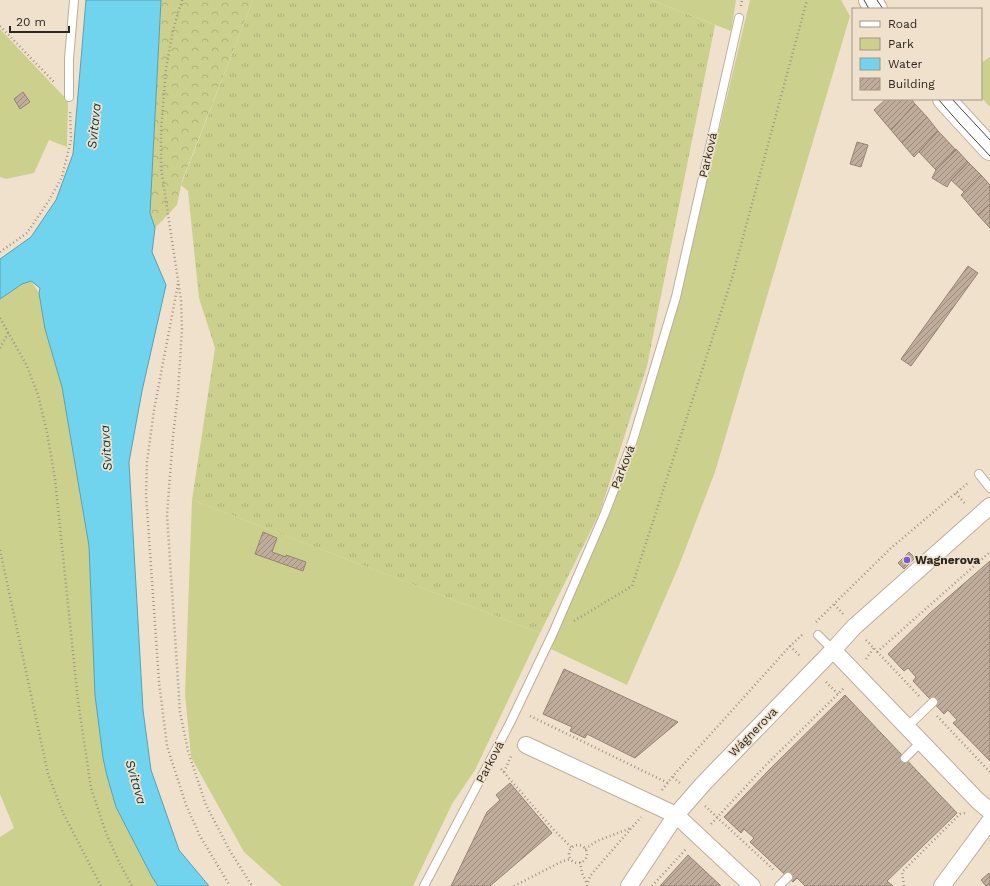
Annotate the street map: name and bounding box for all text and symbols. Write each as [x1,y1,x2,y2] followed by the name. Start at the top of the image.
[10,8,69,34] scale bar
[852,8,982,100] legend
[16,15,46,29] text: 20 m
[888,17,917,31] text: Road
[888,37,914,51] text: Park
[888,57,923,71] text: Water
[888,77,935,91] text: Building
[84,102,104,150] water label: Svitava
[696,131,720,179] street label: Parková
[97,425,115,471] water label: Svitava
[608,443,638,491] street label: Parková
[915,553,980,567] place label: Wagnerova
[902,555,912,565] marker: Wagnerova
[726,704,780,760] street label: Wágnerova
[473,738,507,785] street label: Parková
[122,758,150,806] water label: Svitava

